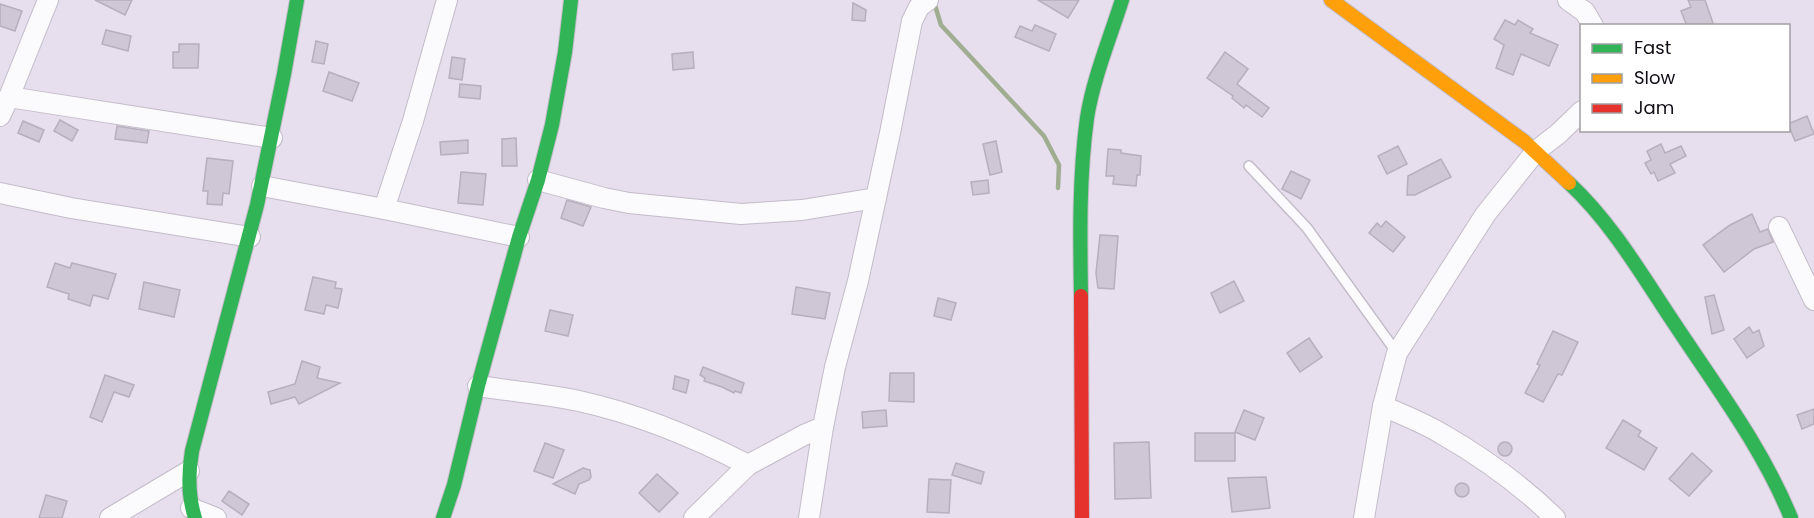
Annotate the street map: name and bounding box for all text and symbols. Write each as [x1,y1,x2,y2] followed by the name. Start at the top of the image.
[1580,24,1790,132] legend
[1634,35,1671,60] text: Fast
[1634,65,1676,90] text: Slow
[1634,95,1674,120] text: Jam

